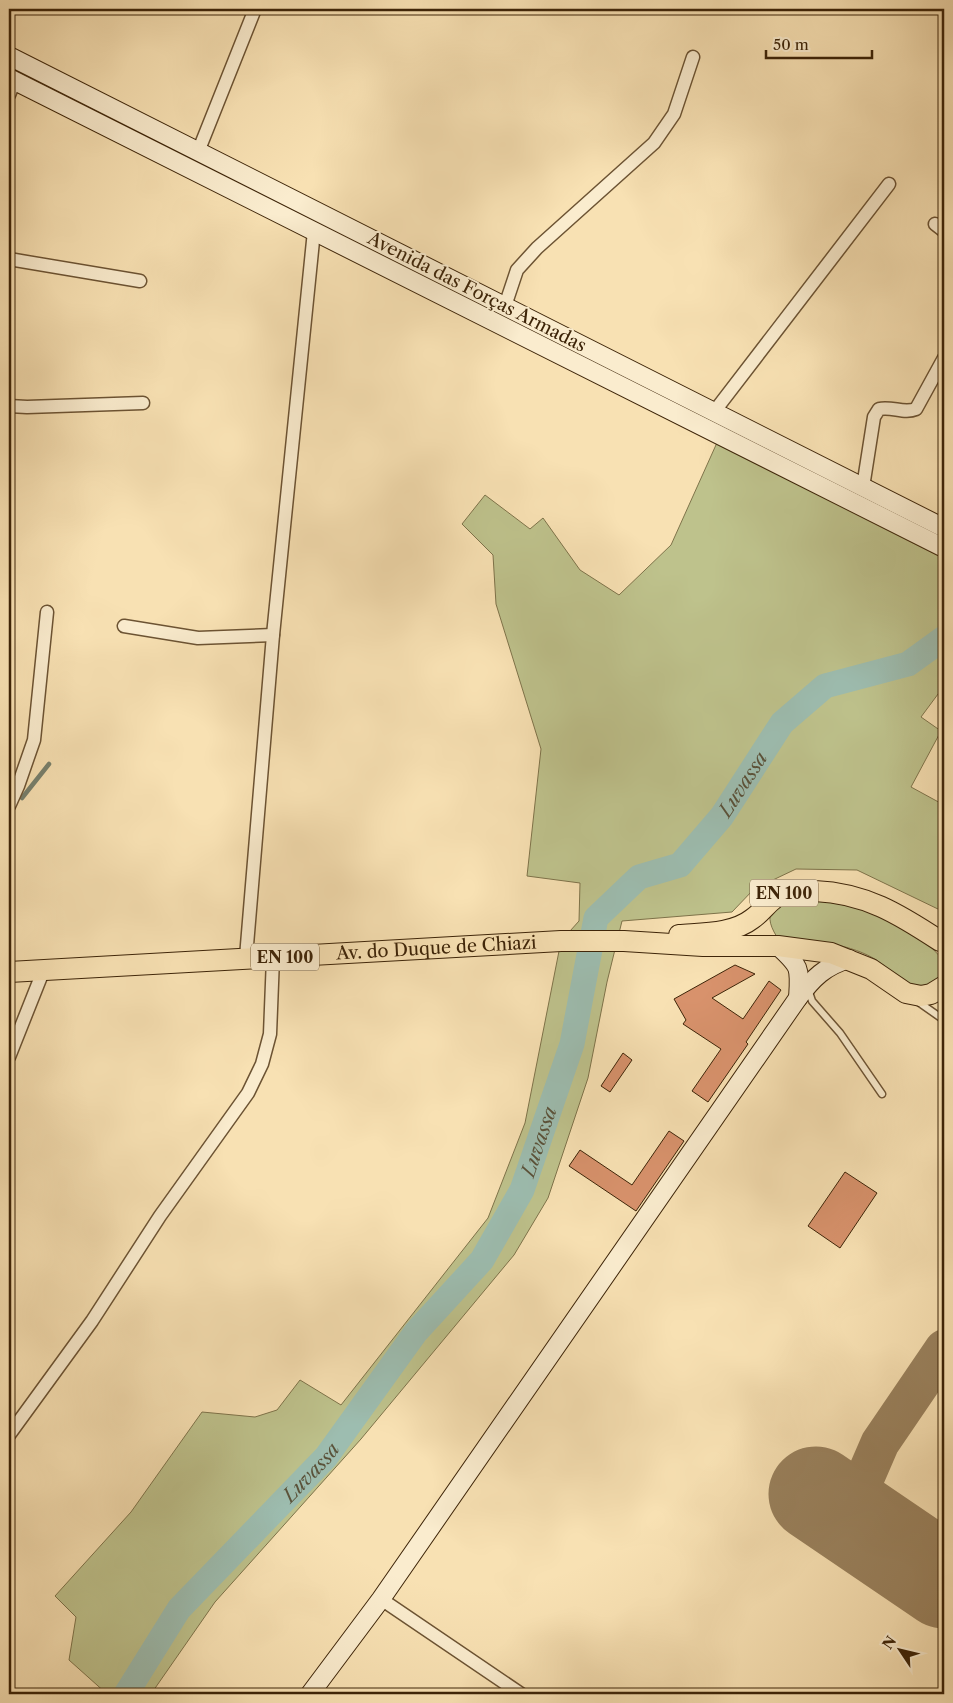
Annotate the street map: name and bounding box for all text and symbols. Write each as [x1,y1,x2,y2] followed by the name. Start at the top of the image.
[766,28,872,60] scale bar
[773,35,809,54] text: 50 m
[363,227,590,357] street label: Avenida das Forças Armadas
[712,747,773,823] water label: Luvassa
[750,880,818,906] road number: EN 100
[335,931,538,965] street label: Av. do Duque de Chiazi
[251,944,319,970] road number: EN 100
[516,1103,562,1182] water label: Luvassa
[276,1438,345,1508] water label: Luvassa
[876,1626,926,1676] north arrow
[878,1632,900,1653] text: N

